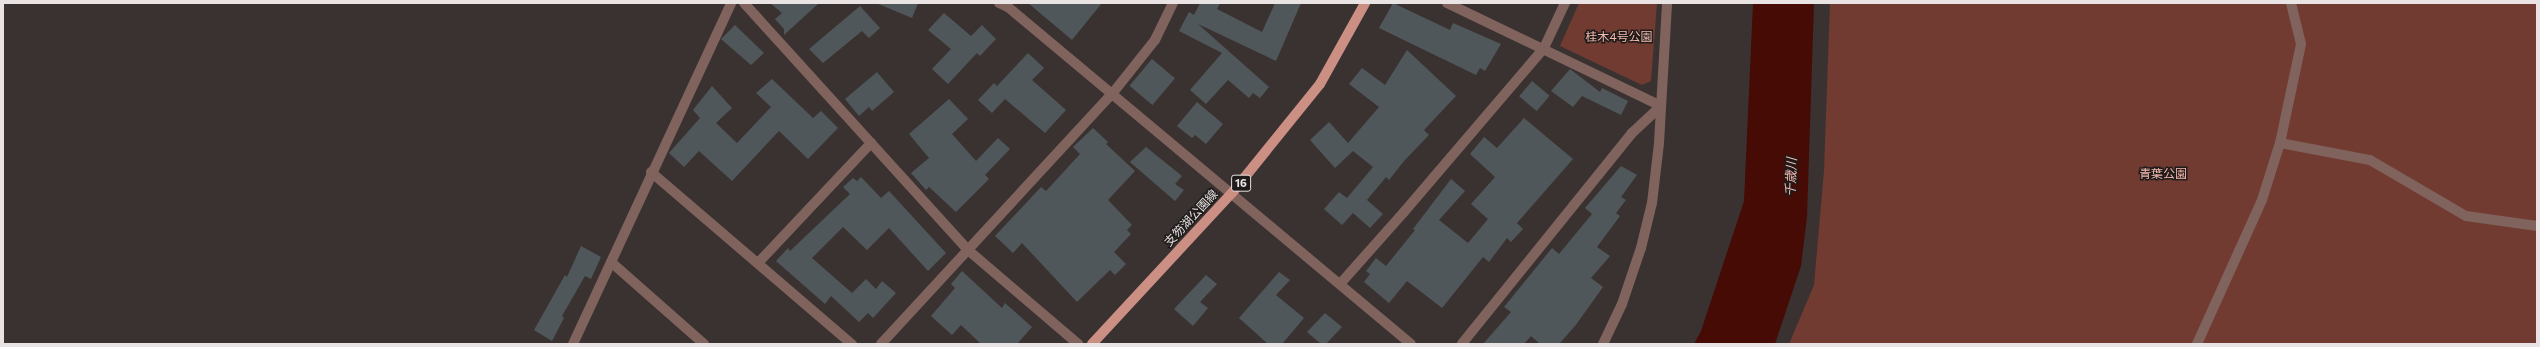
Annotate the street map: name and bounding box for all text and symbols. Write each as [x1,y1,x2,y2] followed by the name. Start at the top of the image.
[1585,30,1653,44] park label: 桂木4号公園
[1783,157,1799,197] water label: 千歳川
[2139,167,2187,181] park label: 青葉公園
[1231,174,1251,192] road number: 16
[1161,187,1221,249] street label: 支笏湖公園線

